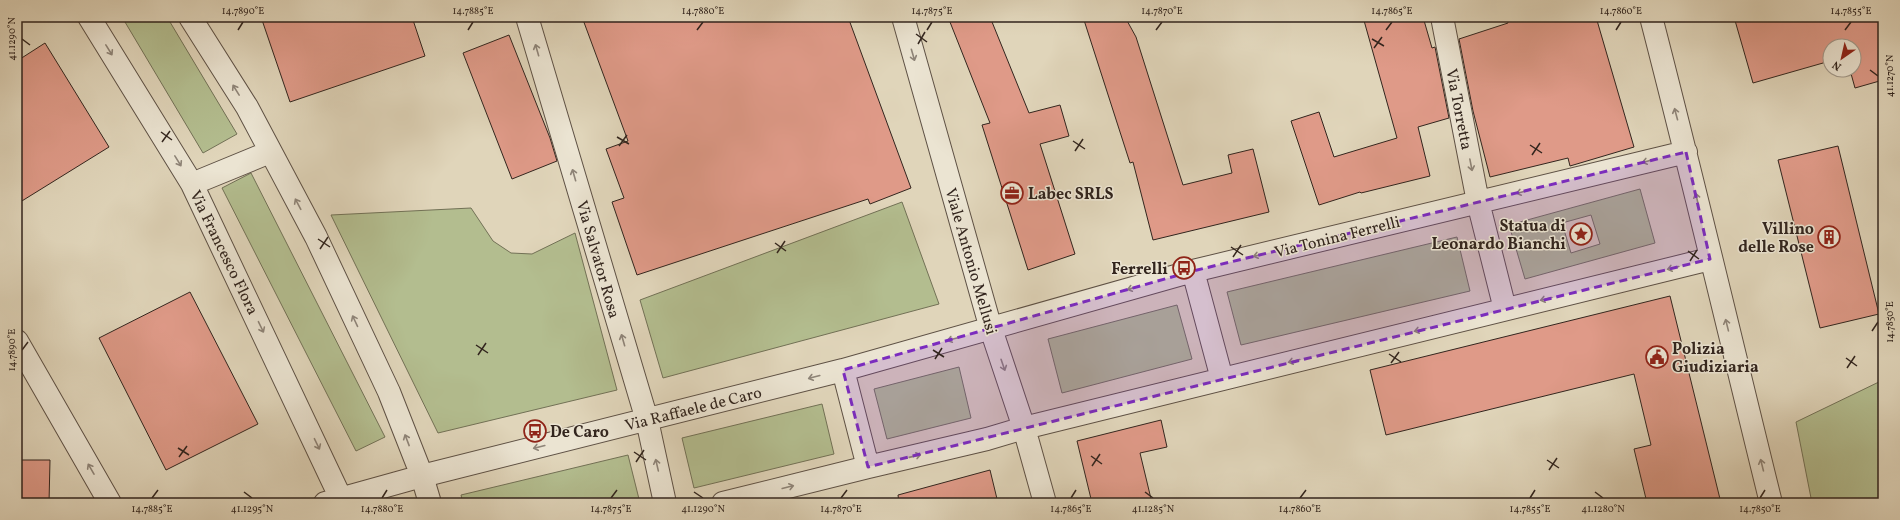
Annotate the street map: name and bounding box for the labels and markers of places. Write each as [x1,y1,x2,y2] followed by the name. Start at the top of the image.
[999,180,1025,206] office icon: Labec SRLS
[1028,184,1114,206] place label: Labec SRLS
[1431,216,1566,256] place label: Statua di Leonardo Bianchi
[1738,219,1814,259] place label: Villino delle Rose
[1568,221,1594,247] place icon: Statua di Leonardo Bianchi
[1816,224,1842,250] building icon: Villino delle Rose
[1171,255,1197,281] bus stop icon: Ferrelli
[1111,259,1168,281] place label: Ferrelli
[1672,339,1759,379] place label: Polizia Giudiziaria
[1644,344,1670,370] public building icon: Polizia Giudiziaria
[522,418,548,444] bus stop icon: De Caro
[550,422,609,444] place label: De Caro

